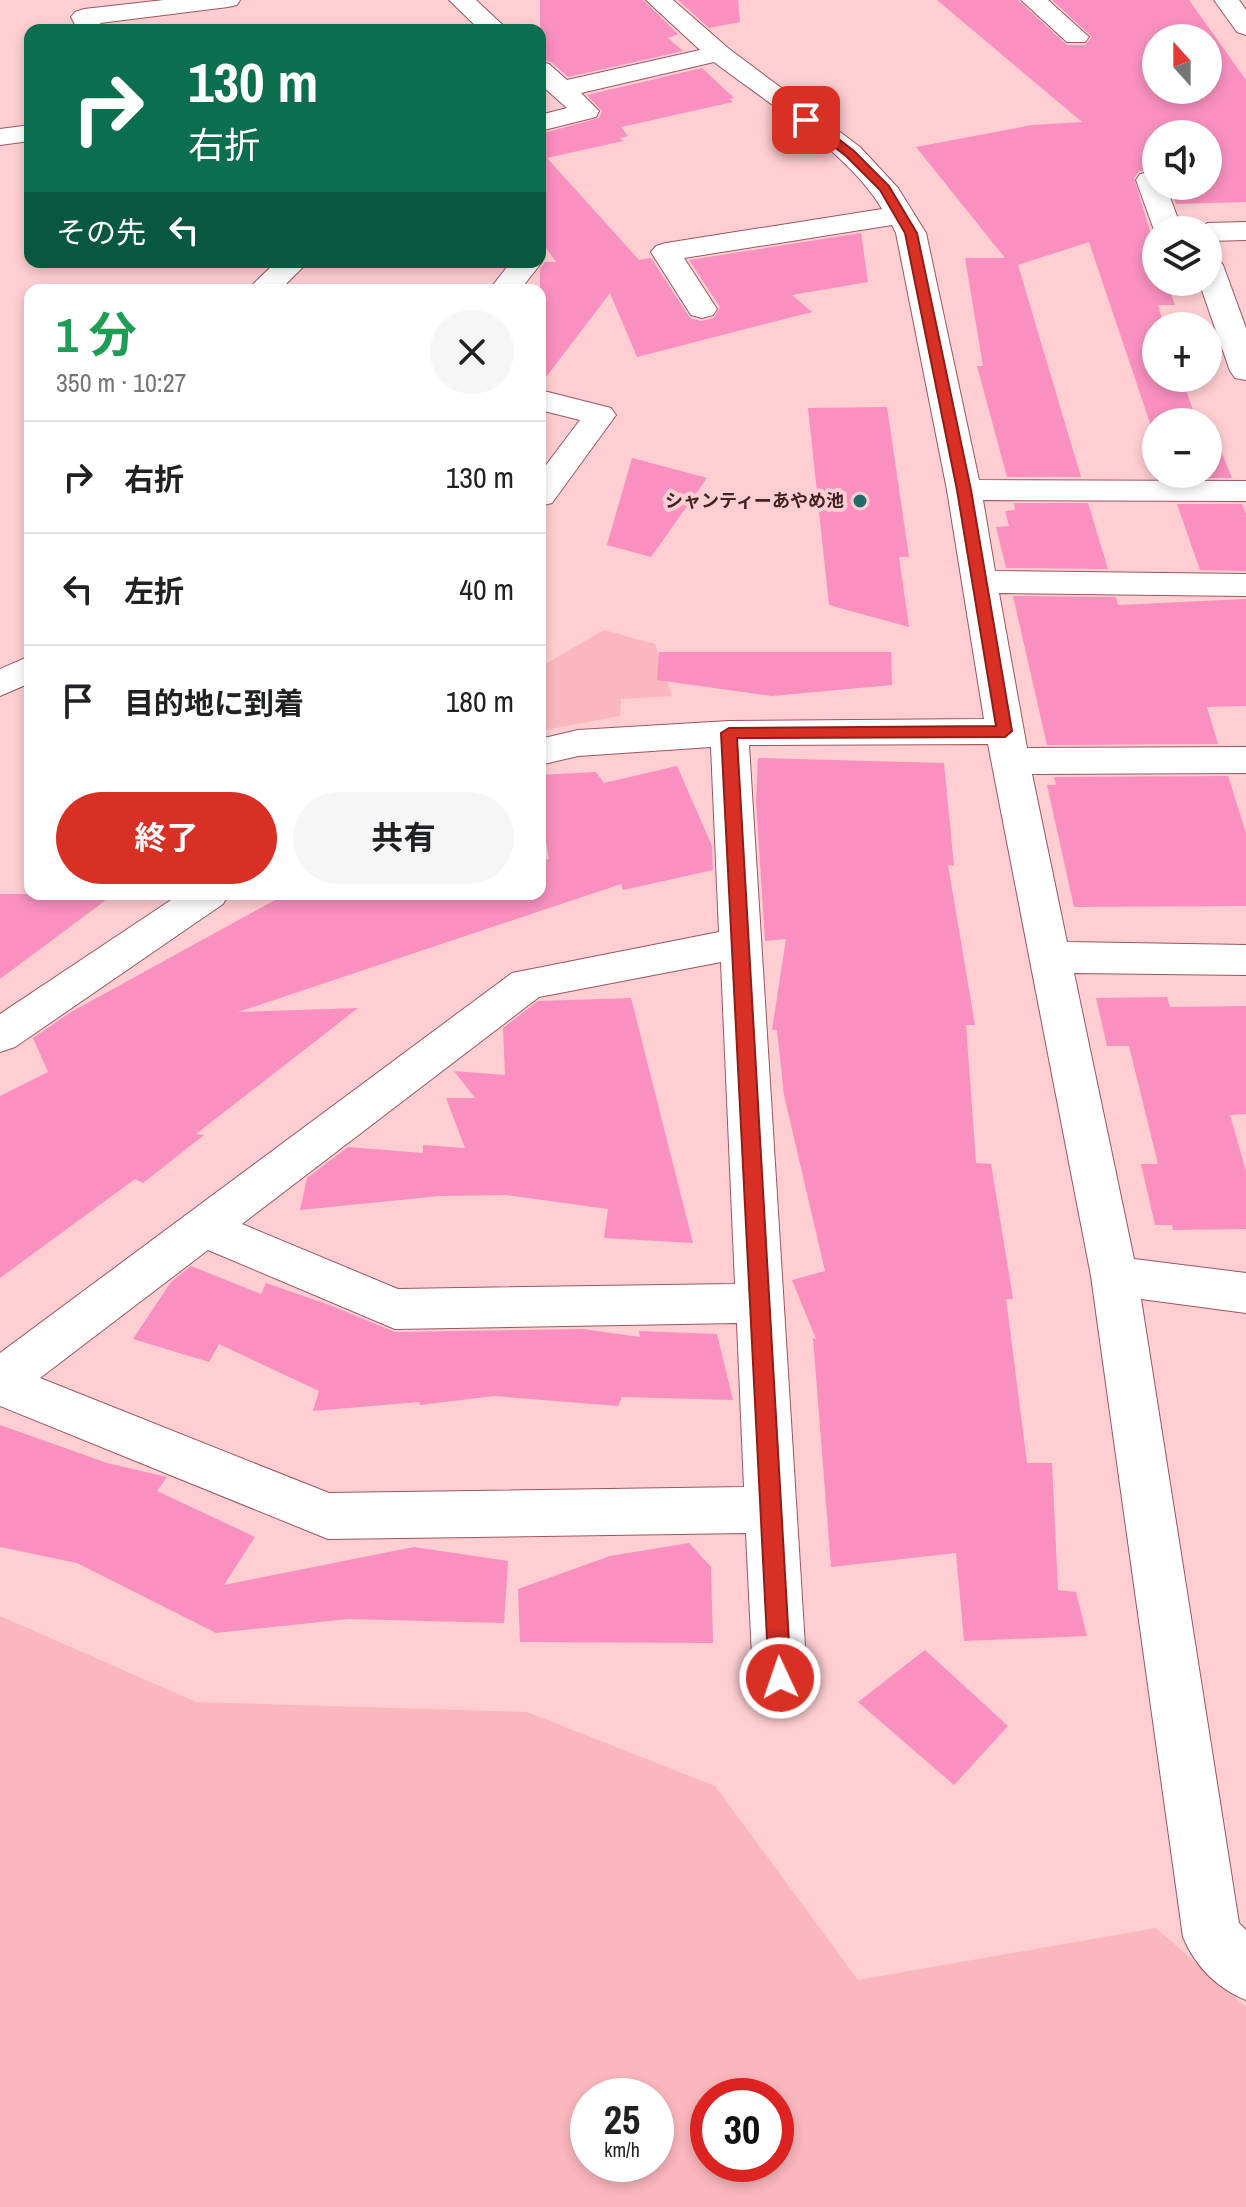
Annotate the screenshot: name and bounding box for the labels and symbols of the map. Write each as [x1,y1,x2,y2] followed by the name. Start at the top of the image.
[1142,24,1222,104] north arrow
[772,86,840,154] pin
[665,488,844,513] place label: シャンティーあやめ池
[851,492,869,510] marker: シャンティーあやめ池
[738,1636,822,1720] position arrow
[690,2078,794,2182] speed limit sign: 30

